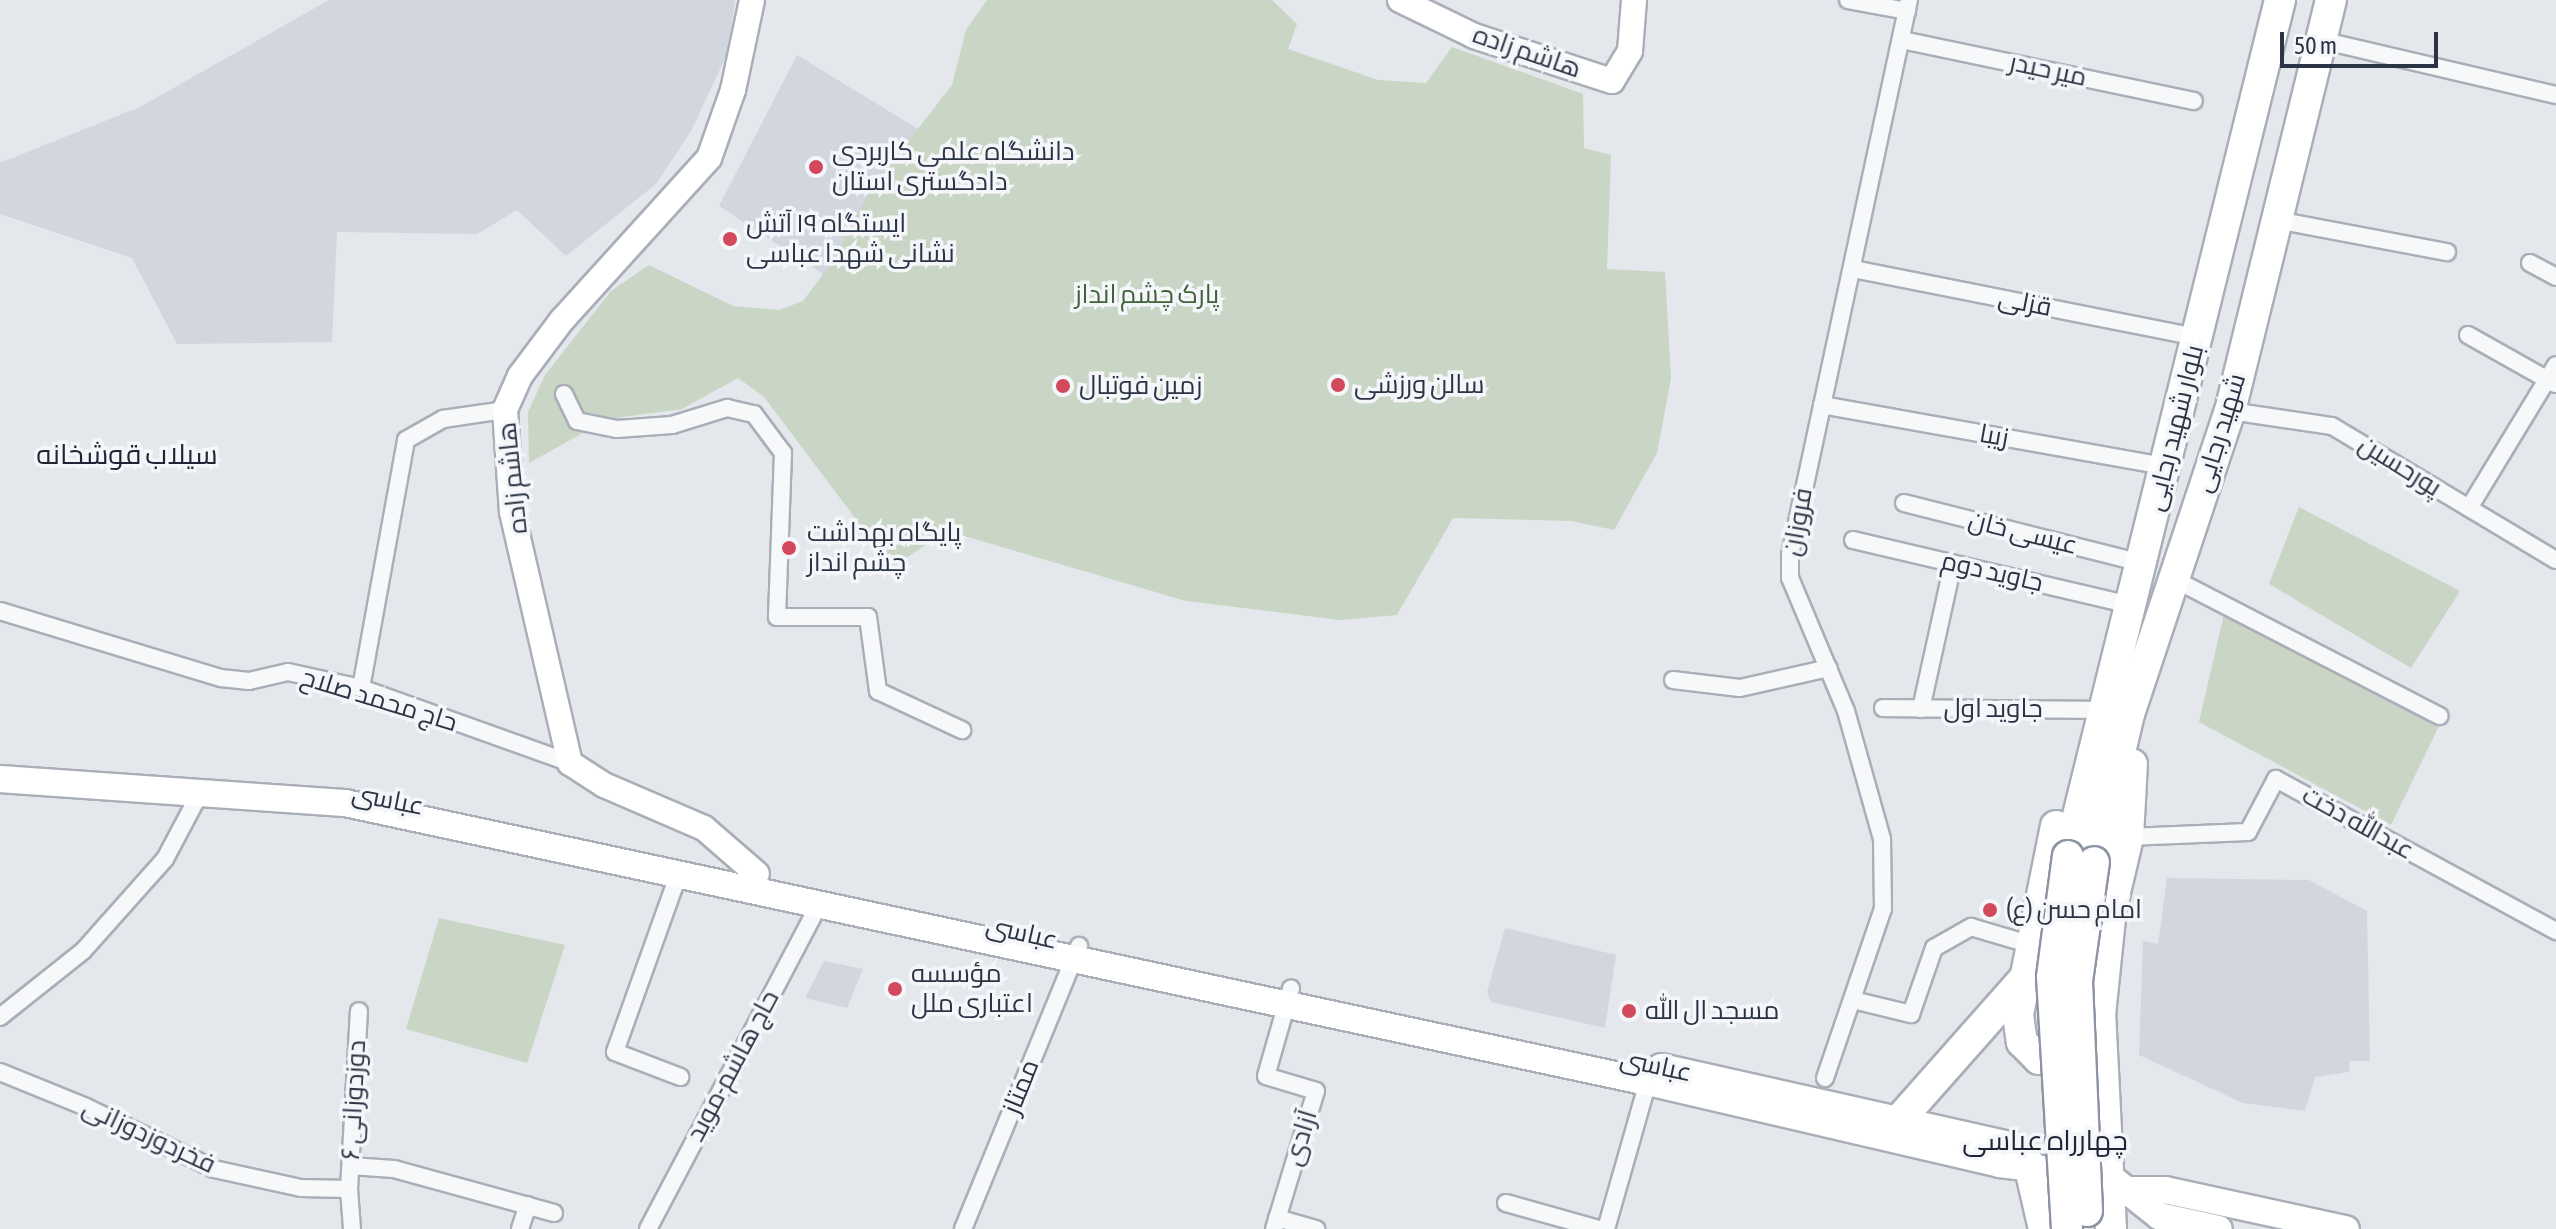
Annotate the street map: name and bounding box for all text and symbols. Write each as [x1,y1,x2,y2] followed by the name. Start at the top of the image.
[2284,16,2442,66] scale bar
[1469,19,1585,85] street label: هاشم زاده
[2294,32,2337,59] text: 50 m
[2006,47,2090,93] street label: میر حیدر
[832,136,1075,198] place label: دانشگاه علمی کاربردی دادگستری استان
[807,158,825,176] marker: دانشگاه علمی کاربردی دادگستری استان
[746,208,955,270] place label: ایستگاه ۱۹ آتش نشانی شهدا عباسی
[721,230,739,248] marker: ایستگاه ۱۹ آتش نشانی شهدا عباسی
[1075,279,1219,311] park label: پارک چشم انداز
[1996,283,2054,323] street label: قزلی
[2139,342,2211,514] street label: بلوار شهید رجایی
[1354,369,1484,401] place label: سالن ورزشی
[1079,370,1202,402] place label: زمین فوتبال
[2187,370,2253,496] street label: شهید رجایی
[1329,376,1347,394] marker: سالن ورزشی
[1054,377,1072,395] marker: زمین فوتبال
[1977,418,2011,454] street label: زیبا
[492,421,534,535] street label: هاشم زاده
[2353,429,2447,503] street label: پورحسین
[36,437,218,471] district label: سیلاب قوشخانه
[1777,485,1819,559] street label: فروزان
[1965,504,2081,562] street label: عیسی خان
[807,517,961,578] place label: پایگاه بهداشت چشم انداز
[778,537,800,559] marker: پایگاه بهداشت چشم انداز
[1938,545,2046,599] street label: جاوید دوم
[297,661,461,739] street label: حاج محمد صلاح
[1943,693,2043,725] street label: جاوید اول
[349,778,427,822] street label: عباسى
[2297,780,2419,866] street label: عبدالله دخت
[2006,894,2142,926] place label: امام حسن (ع)
[1981,901,1999,919] marker: امام حسن (ع)
[983,910,1061,956] street label: عباسى
[911,958,1033,1020] place label: مؤسسه اعتباری ملل
[886,980,904,998] marker: مؤسسه اعتباری ملل
[680,985,786,1147] street label: حاج هاشم-موید
[1645,995,1779,1027] place label: مسجد ال الله
[1620,1002,1638,1020] marker: مسجد ال الله
[335,1039,373,1161] street label: دوزدوزانی ۶
[1617,1043,1695,1089] street label: عباسى
[996,1055,1046,1119] street label: ممتاز
[77,1092,221,1180] street label: فخردوزدوزانی
[1278,1106,1324,1170] street label: آزادی
[1962,1123,2128,1157] district label: چهارراه عباسی

